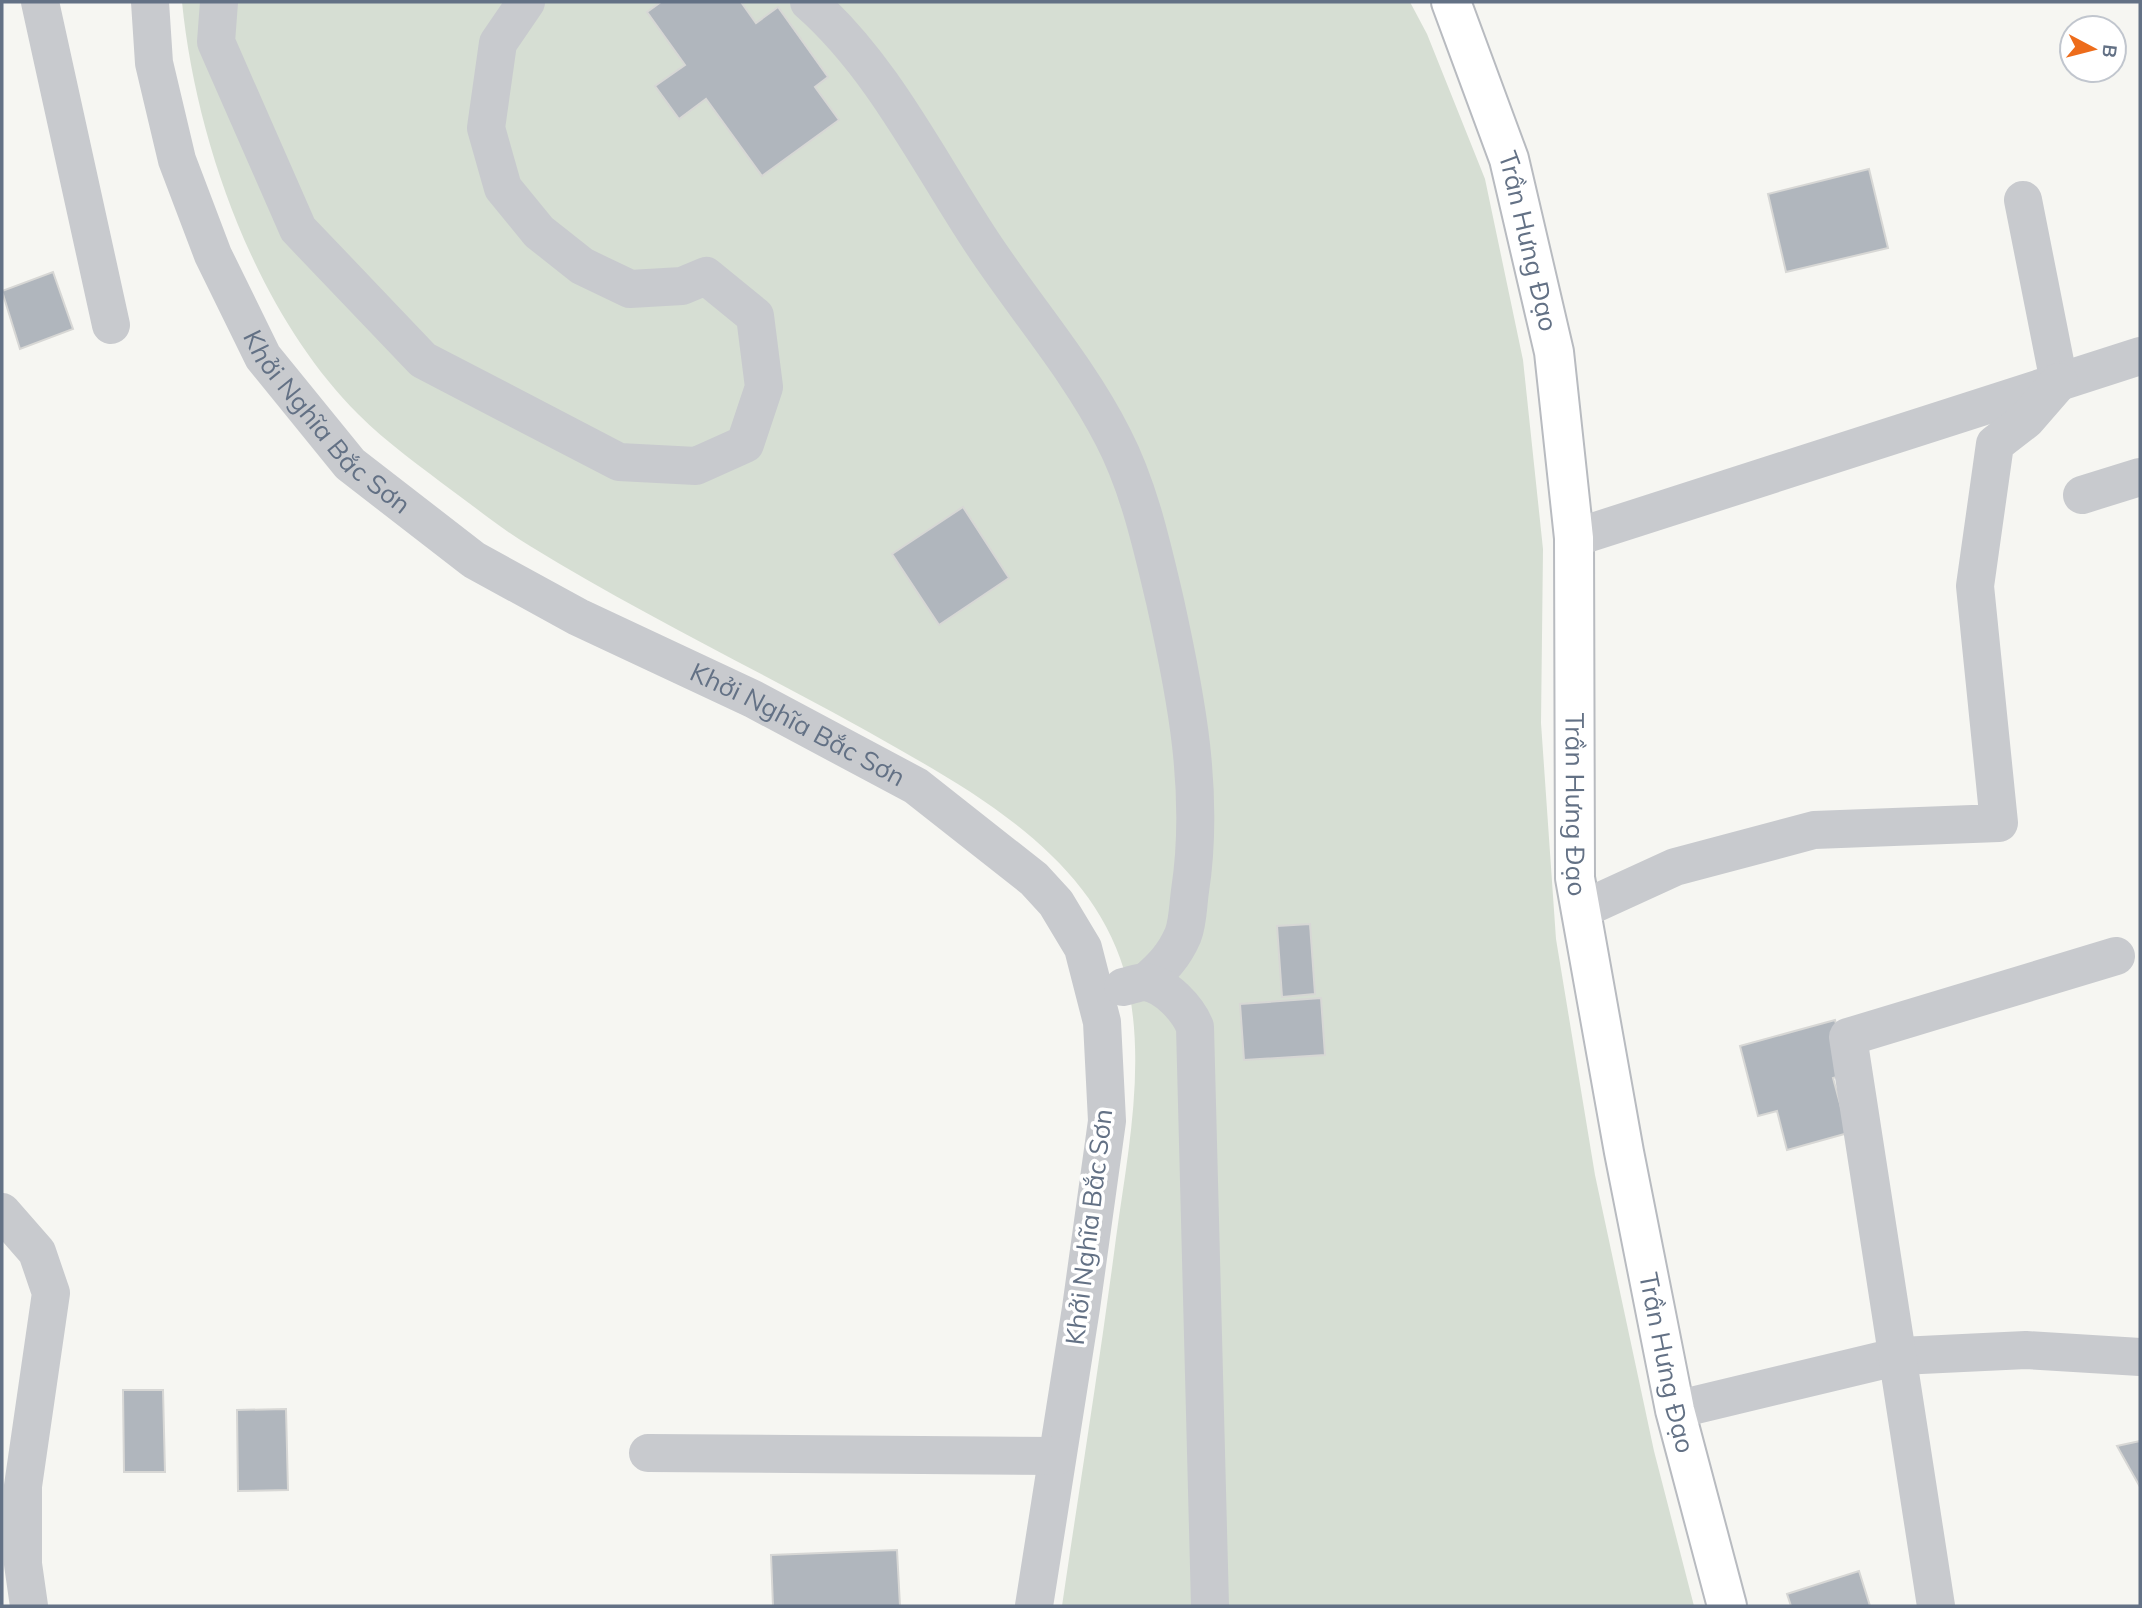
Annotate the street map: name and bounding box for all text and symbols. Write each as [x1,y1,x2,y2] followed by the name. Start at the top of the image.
[2058,14,2128,84] north arrow
[2097,43,2123,59] text: B
[1492,146,1566,334] street label: Trần Hưng Đạo
[236,324,417,521] street label: Khởi Nghĩa Bắc Sơn
[685,655,911,793] street label: Khởi Nghĩa Bắc Sơn
[1559,713,1595,899] street label: Trần Hưng Đạo
[1058,1107,1119,1347] street label: Khởi Nghĩa Bắc Sơn
[1632,1270,1703,1456] street label: Trần Hưng Đạo

